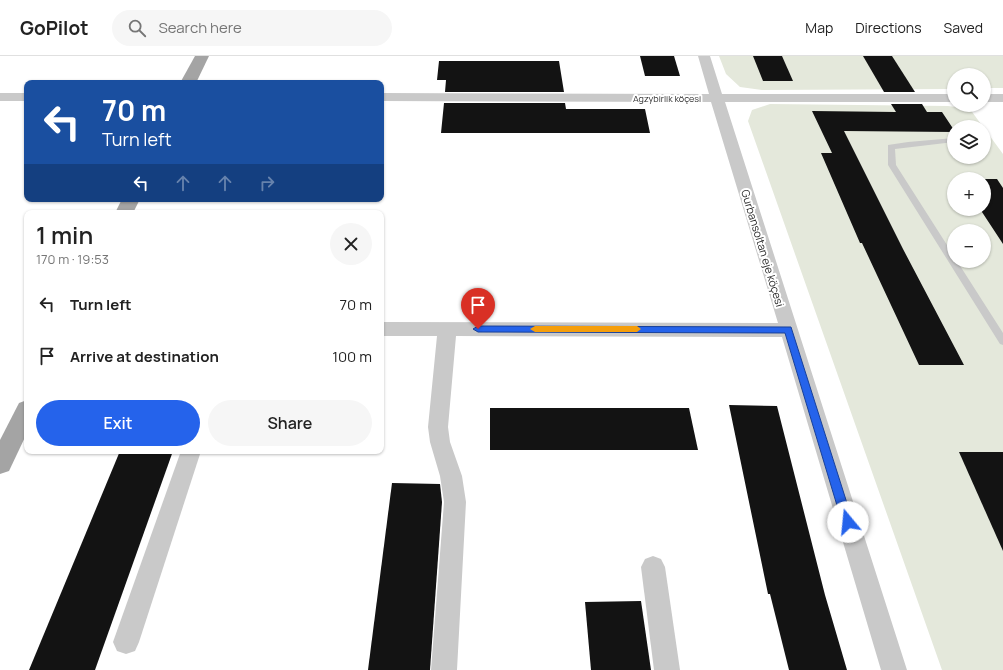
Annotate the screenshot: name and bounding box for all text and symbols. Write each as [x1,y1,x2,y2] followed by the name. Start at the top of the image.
[112,10,392,46] search box
[20,15,88,41] text: GoPilot
[126,17,148,39] icon: search
[158,17,242,38] text: Search here
[805,18,833,37] text: Map
[855,18,922,37] text: Directions
[944,18,983,37] text: Saved
[947,68,991,268] map controls
[947,68,991,112] button: search
[102,91,166,129] text: 70 m
[633,92,701,105] street label: Agzybirlik köçesi
[36,96,88,148] icon: left
[947,120,991,164] button: layers
[102,127,172,151] text: Turn left
[130,172,152,194] icon: left
[172,172,194,194] icon: ahead
[214,172,236,194] icon: ahead
[256,172,278,194] icon: right
[947,172,991,216] button: +
[738,188,788,308] street label: Gurbansoltan eje köçesi
[36,218,93,251] text: 1 min
[330,223,372,265] button: close
[947,224,991,268] button: −
[36,250,109,268] text: 170 m · 19:53
[461,288,495,329] pin
[36,293,58,315] icon: left
[70,294,132,315] text: Turn left
[340,294,372,315] text: 70 m
[467,294,489,316] icon: arrive
[36,345,58,367] icon: arrive
[70,346,219,367] text: Arrive at destination
[332,346,372,367] text: 100 m
[36,400,200,446] button: Exit
[208,400,372,446] button: Share
[827,501,869,543] position arrow

